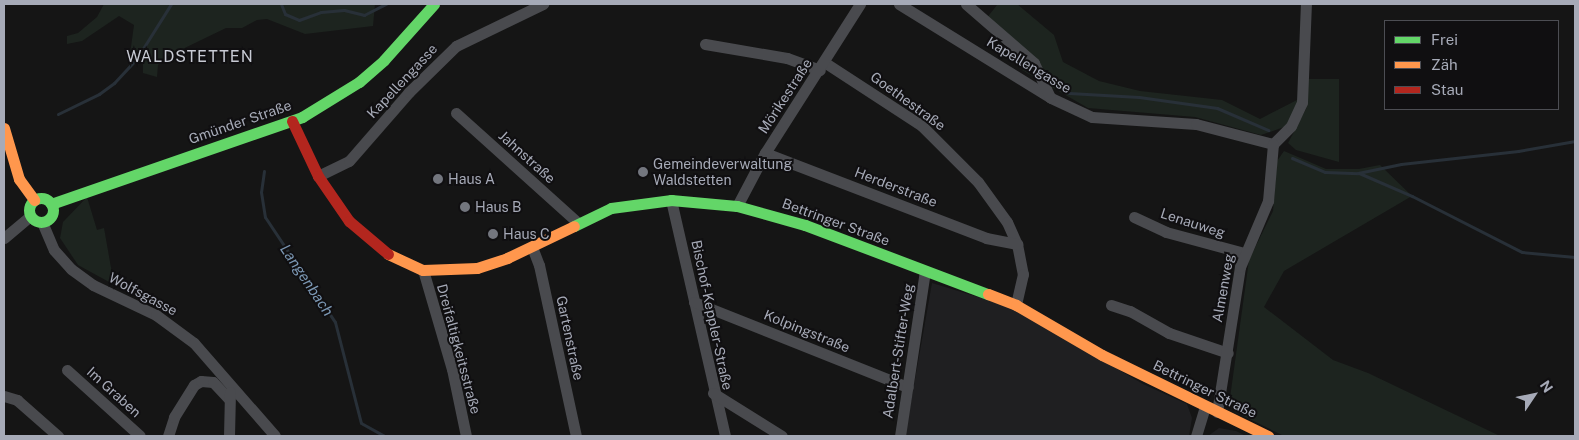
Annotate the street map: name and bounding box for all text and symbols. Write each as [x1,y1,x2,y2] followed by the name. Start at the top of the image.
[1384,20,1559,110] legend
[1431,31,1458,48] text: Frei
[984,33,1074,97] street label: Kapellengasse
[363,40,441,122] street label: Kapellengasse
[125,47,255,67] district label: WALDSTETTEN
[754,55,816,137] street label: Mörikestraße
[1431,56,1458,73] text: Zäh
[867,68,949,134] street label: Goethestraße
[1431,81,1464,98] text: Stau
[186,97,294,147] street label: Gmünder Straße
[495,127,559,187] street label: Jahnstraße
[653,156,792,188] place label: Gemeindeverwaltung Waldstetten
[852,164,940,210] street label: Herderstraße
[637,166,649,178] marker: Gemeindeverwaltung Waldstetten
[448,171,495,187] place label: Haus A
[432,173,444,185] marker: Haus A
[780,195,892,249] street label: Bettringer Straße
[475,199,521,215] place label: Haus B
[459,201,471,213] marker: Haus B
[1159,205,1227,241] street label: Lenauweg
[503,226,550,242] place label: Haus C
[487,228,499,240] marker: Haus C
[688,238,736,392] street label: Bischof-Keppler-Straße
[276,241,338,319] water label: Langenbach
[1209,252,1237,324] street label: Almenweg
[106,269,180,319] street label: Wolfsgasse
[434,282,484,416] street label: Dreifaltigkeitsstraße
[879,282,917,420] street label: Adalbert-Stifter-Weg
[553,294,587,382] street label: Gartenstraße
[762,306,852,356] street label: Kolpingstraße
[1150,357,1260,421] street label: Bettringer Straße
[83,363,145,421] street label: Im Graben
[1509,370,1559,420] north arrow
[1537,378,1556,396] text: N

